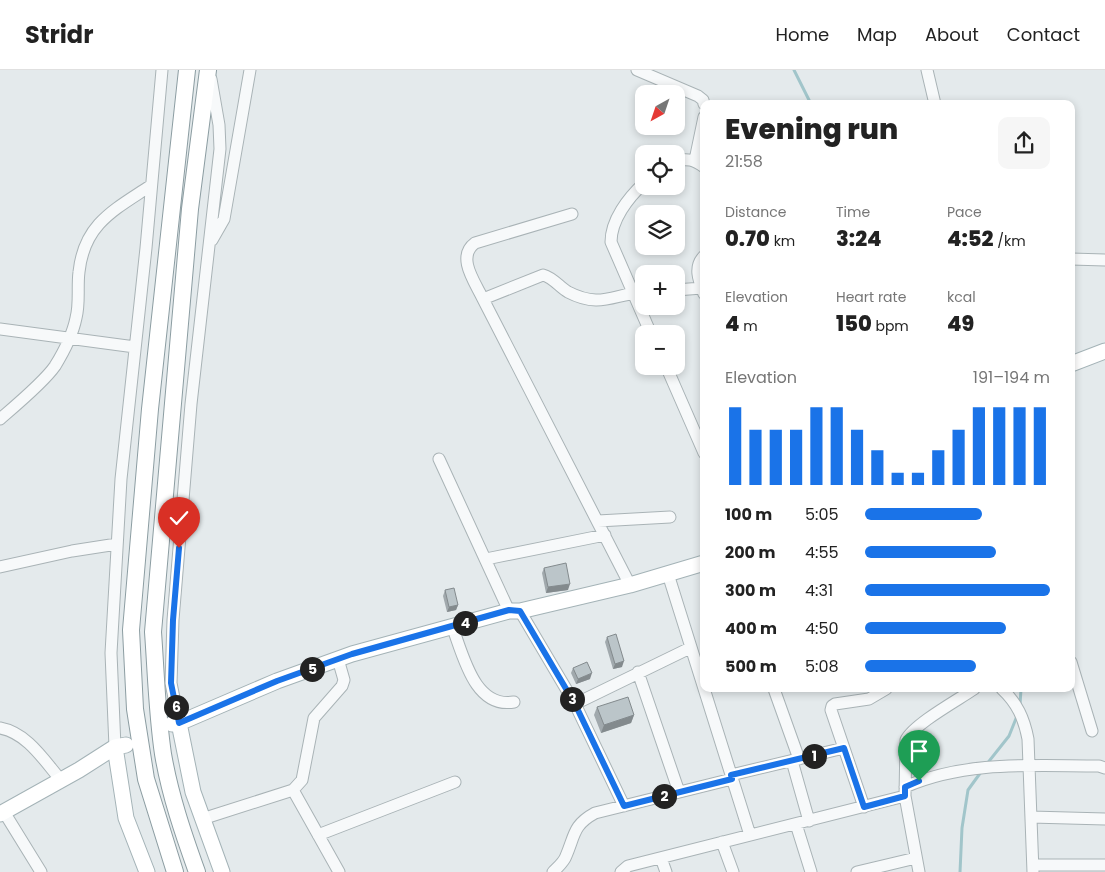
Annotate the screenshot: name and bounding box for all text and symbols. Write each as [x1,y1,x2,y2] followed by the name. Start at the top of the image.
[25,18,93,51] text: Stridr
[775,22,829,47] text: Home
[857,22,897,47] text: Map
[925,22,979,47] text: About
[1007,22,1080,47] text: Contact
[635,85,685,135] north arrow
[635,85,685,375] map controls
[725,110,898,149] text: Evening run
[998,117,1050,169] button: share
[635,145,685,195] button: locate
[725,150,763,173] text: 21:58
[725,202,786,222] text: Distance
[836,202,870,222] text: Time
[947,202,982,222] text: Pace
[635,205,685,255] button: layers
[725,224,770,253] text: 0.70
[836,224,882,253] text: 3:24
[947,224,994,253] text: 4:52
[770,231,795,251] text: km
[994,231,1026,251] text: /km
[635,265,685,315] button: +
[725,287,788,307] text: Elevation
[836,287,906,307] text: Heart rate
[947,287,976,307] text: kcal
[725,309,740,338] text: 4
[836,309,872,338] text: 150
[947,309,974,338] text: 49
[740,316,758,336] text: m
[872,316,909,336] text: bpm
[635,325,685,375] button: −
[725,366,797,389] text: Elevation
[973,366,1050,389] text: 191–194 m
[158,497,200,548] pin
[725,503,772,526] text: 100 m
[805,503,839,526] text: 5:05
[165,504,193,532] icon: check
[725,541,775,564] text: 200 m
[805,541,839,564] text: 4:55
[725,579,776,602] text: 300 m
[805,579,833,602] text: 4:31
[452,610,478,636] pin: 4
[461,613,470,633] text: 4
[725,617,777,640] text: 400 m
[805,617,839,640] text: 4:50
[725,655,777,678] text: 500 m
[805,655,839,678] text: 5:08
[300,656,324,682] pin: 5
[308,659,317,679] text: 5
[560,686,584,712] pin: 3
[568,689,577,709] text: 3
[164,694,188,720] pin: 6
[172,697,181,717] text: 6
[898,730,940,781] pin
[905,737,933,765] icon: arrive
[802,744,826,768] pin: 1
[812,746,817,766] text: 1
[652,784,676,808] pin: 2
[661,786,669,806] text: 2

